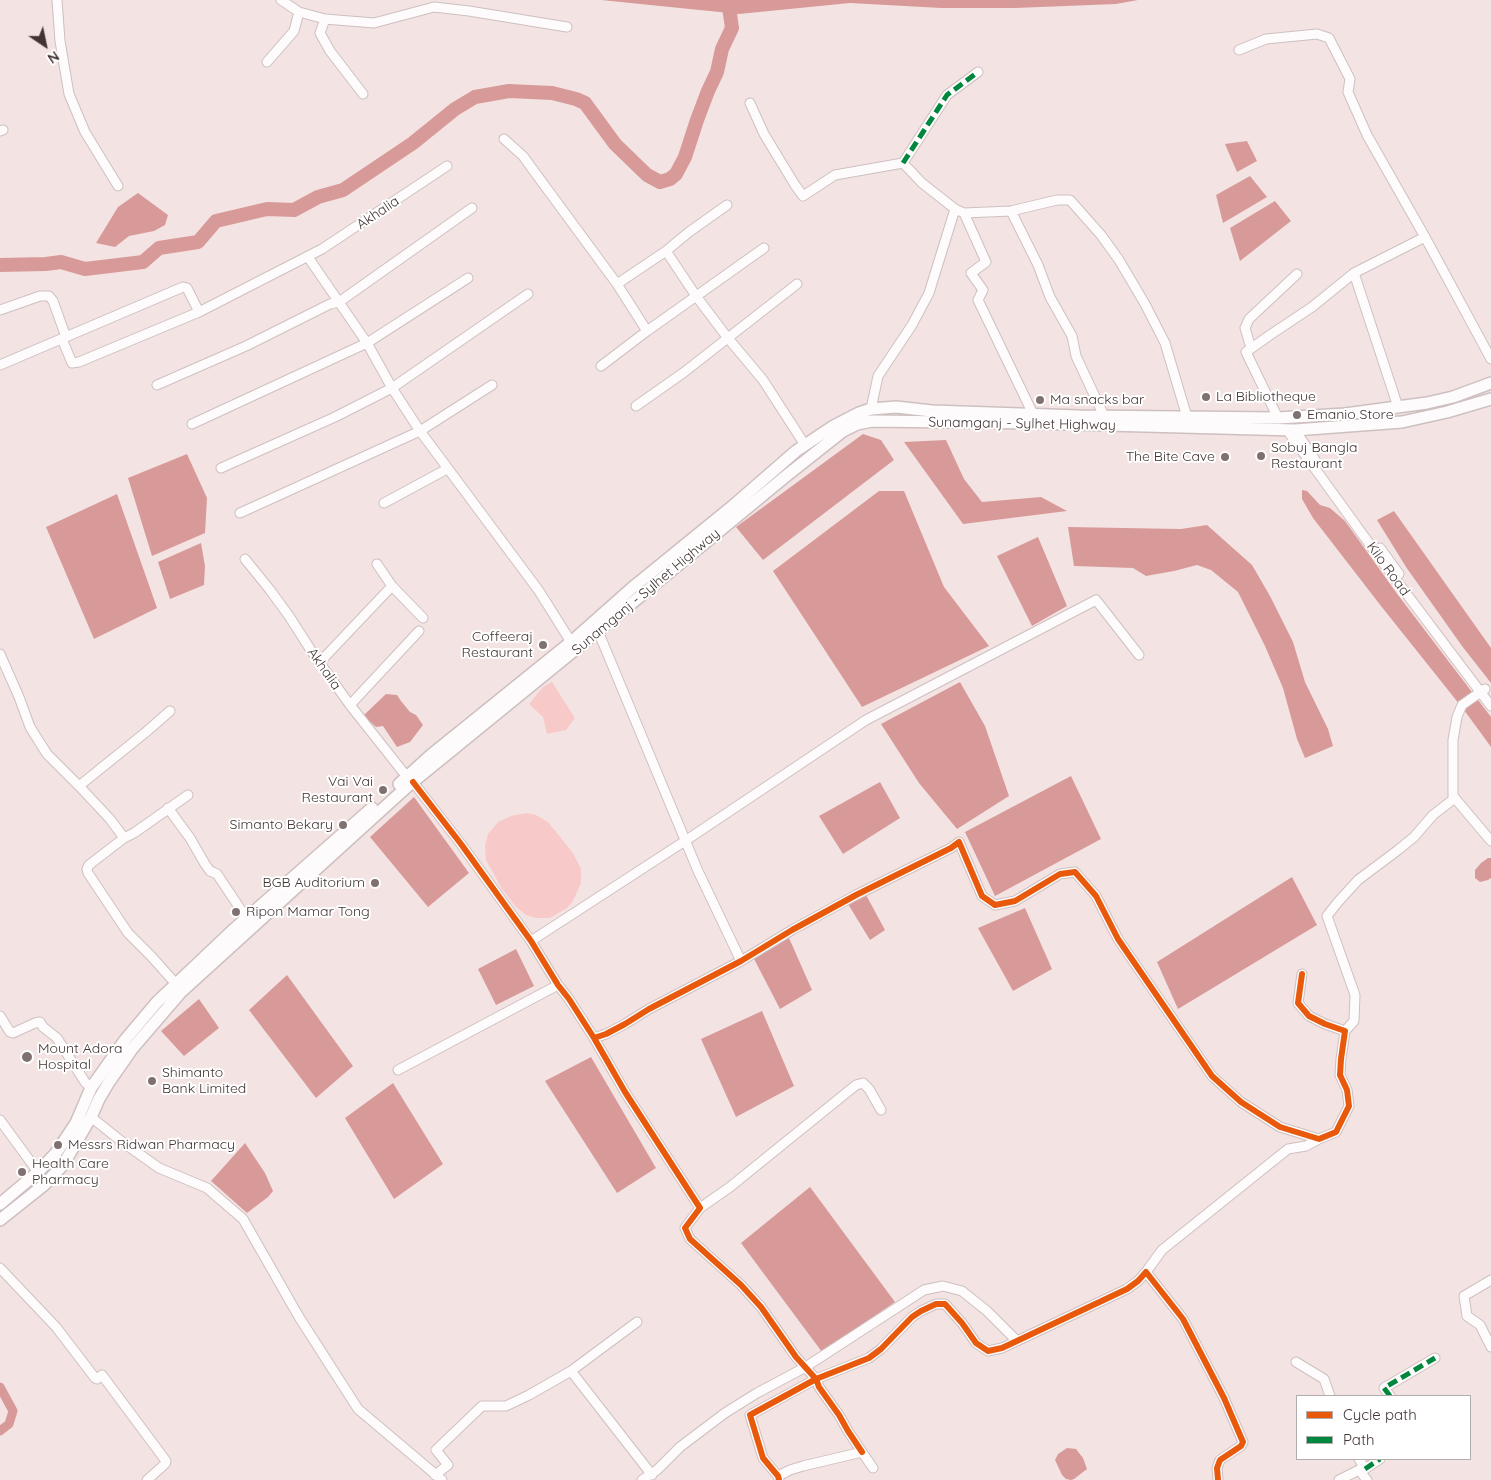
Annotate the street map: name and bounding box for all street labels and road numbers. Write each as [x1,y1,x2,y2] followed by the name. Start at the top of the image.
[354,193,402,233] street label: Akhalia
[928,414,1116,434] street label: Sunamganj - Sylhet Highway
[569,525,723,659] street label: Sunamganj - Sylhet Highway
[1363,539,1413,599] street label: Kilo Road
[303,645,345,693] street label: Akhalia

